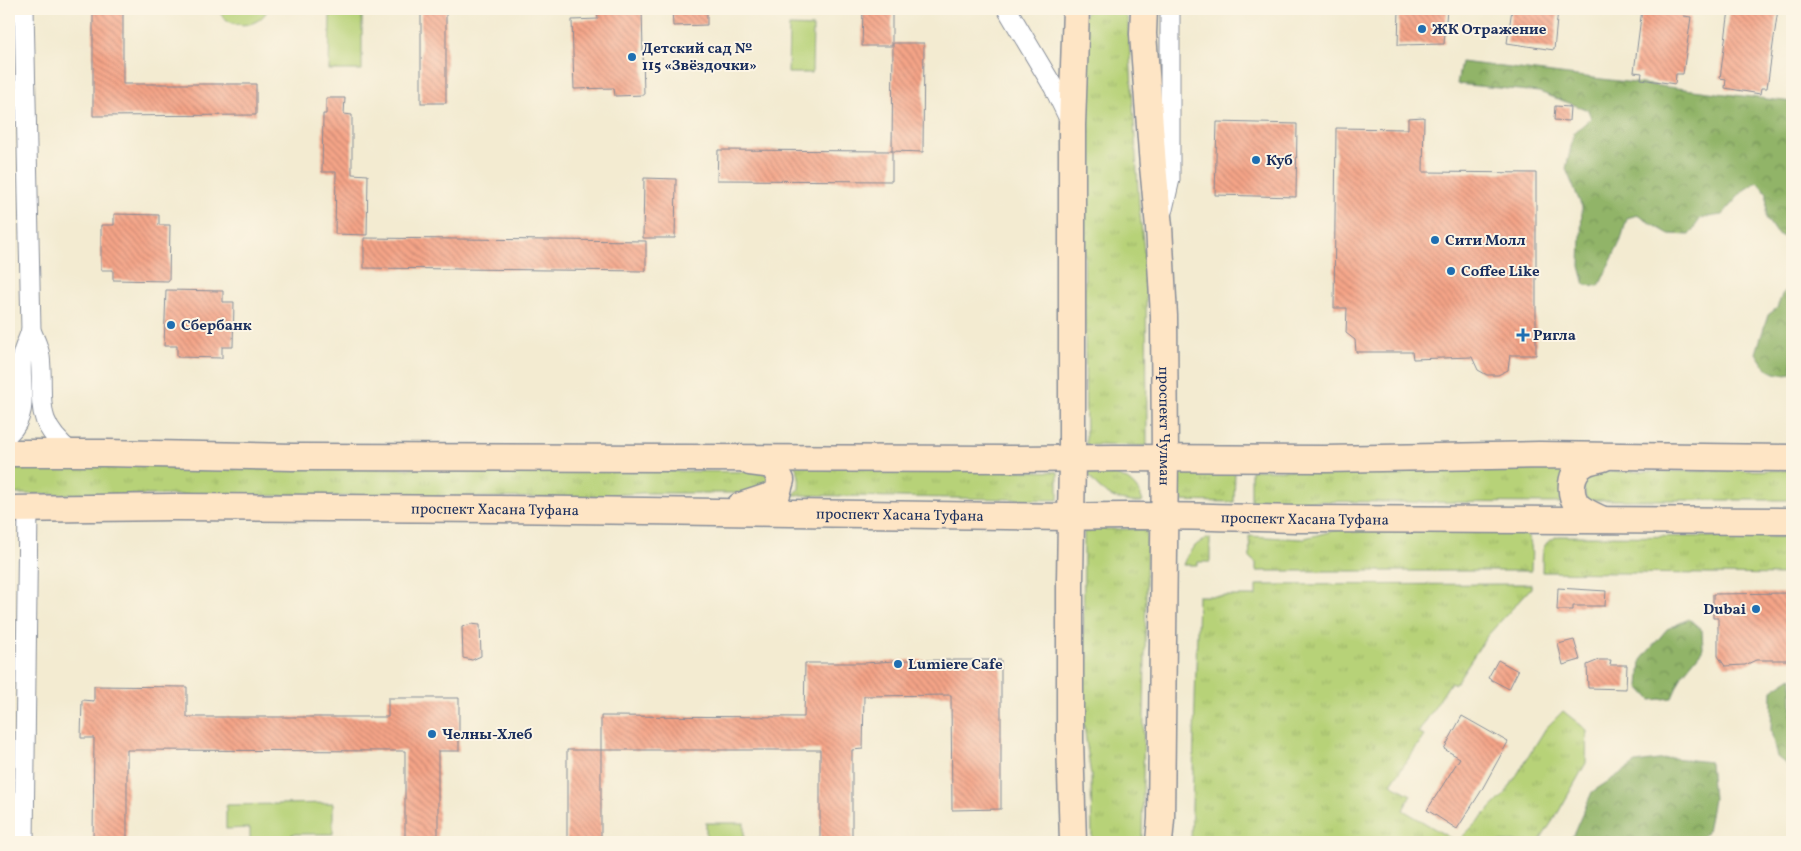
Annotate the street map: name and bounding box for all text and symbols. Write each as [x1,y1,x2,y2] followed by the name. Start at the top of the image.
[1432,20,1547,41] place label: ЖК Отражение
[1416,23,1428,35] marker: ЖК Отражение
[642,39,757,77] place label: Детский сад № 115 «Звёздочки»
[626,51,638,63] marker: Детский сад № 115 «Звёздочки»
[1266,151,1293,172] place label: Куб
[1250,154,1262,166] marker: Куб
[1445,231,1526,252] place label: Сити Молл
[1429,234,1441,246] marker: Сити Молл
[1461,262,1540,283] place label: Coffee Like
[1445,265,1457,277] marker: Coffee Like
[181,316,252,337] place label: Сбербанк
[165,319,177,331] marker: Сбербанк
[1533,326,1576,347] place label: Ригла
[1517,329,1529,341] marker: Ригла
[1152,366,1174,486] street label: проспект Чулман
[411,499,579,522] street label: проспект Хасана Туфана
[816,504,984,528] street label: проспект Хасана Туфана
[1221,508,1389,532] street label: проспект Хасана Туфана
[1703,600,1746,621] place label: Dubai
[1750,603,1762,615] marker: Dubai
[908,655,1003,676] place label: Lumiere Cafe
[892,658,904,670] marker: Lumiere Cafe
[442,725,532,746] place label: Челны-Хлеб
[426,728,438,740] marker: Челны-Хлеб

